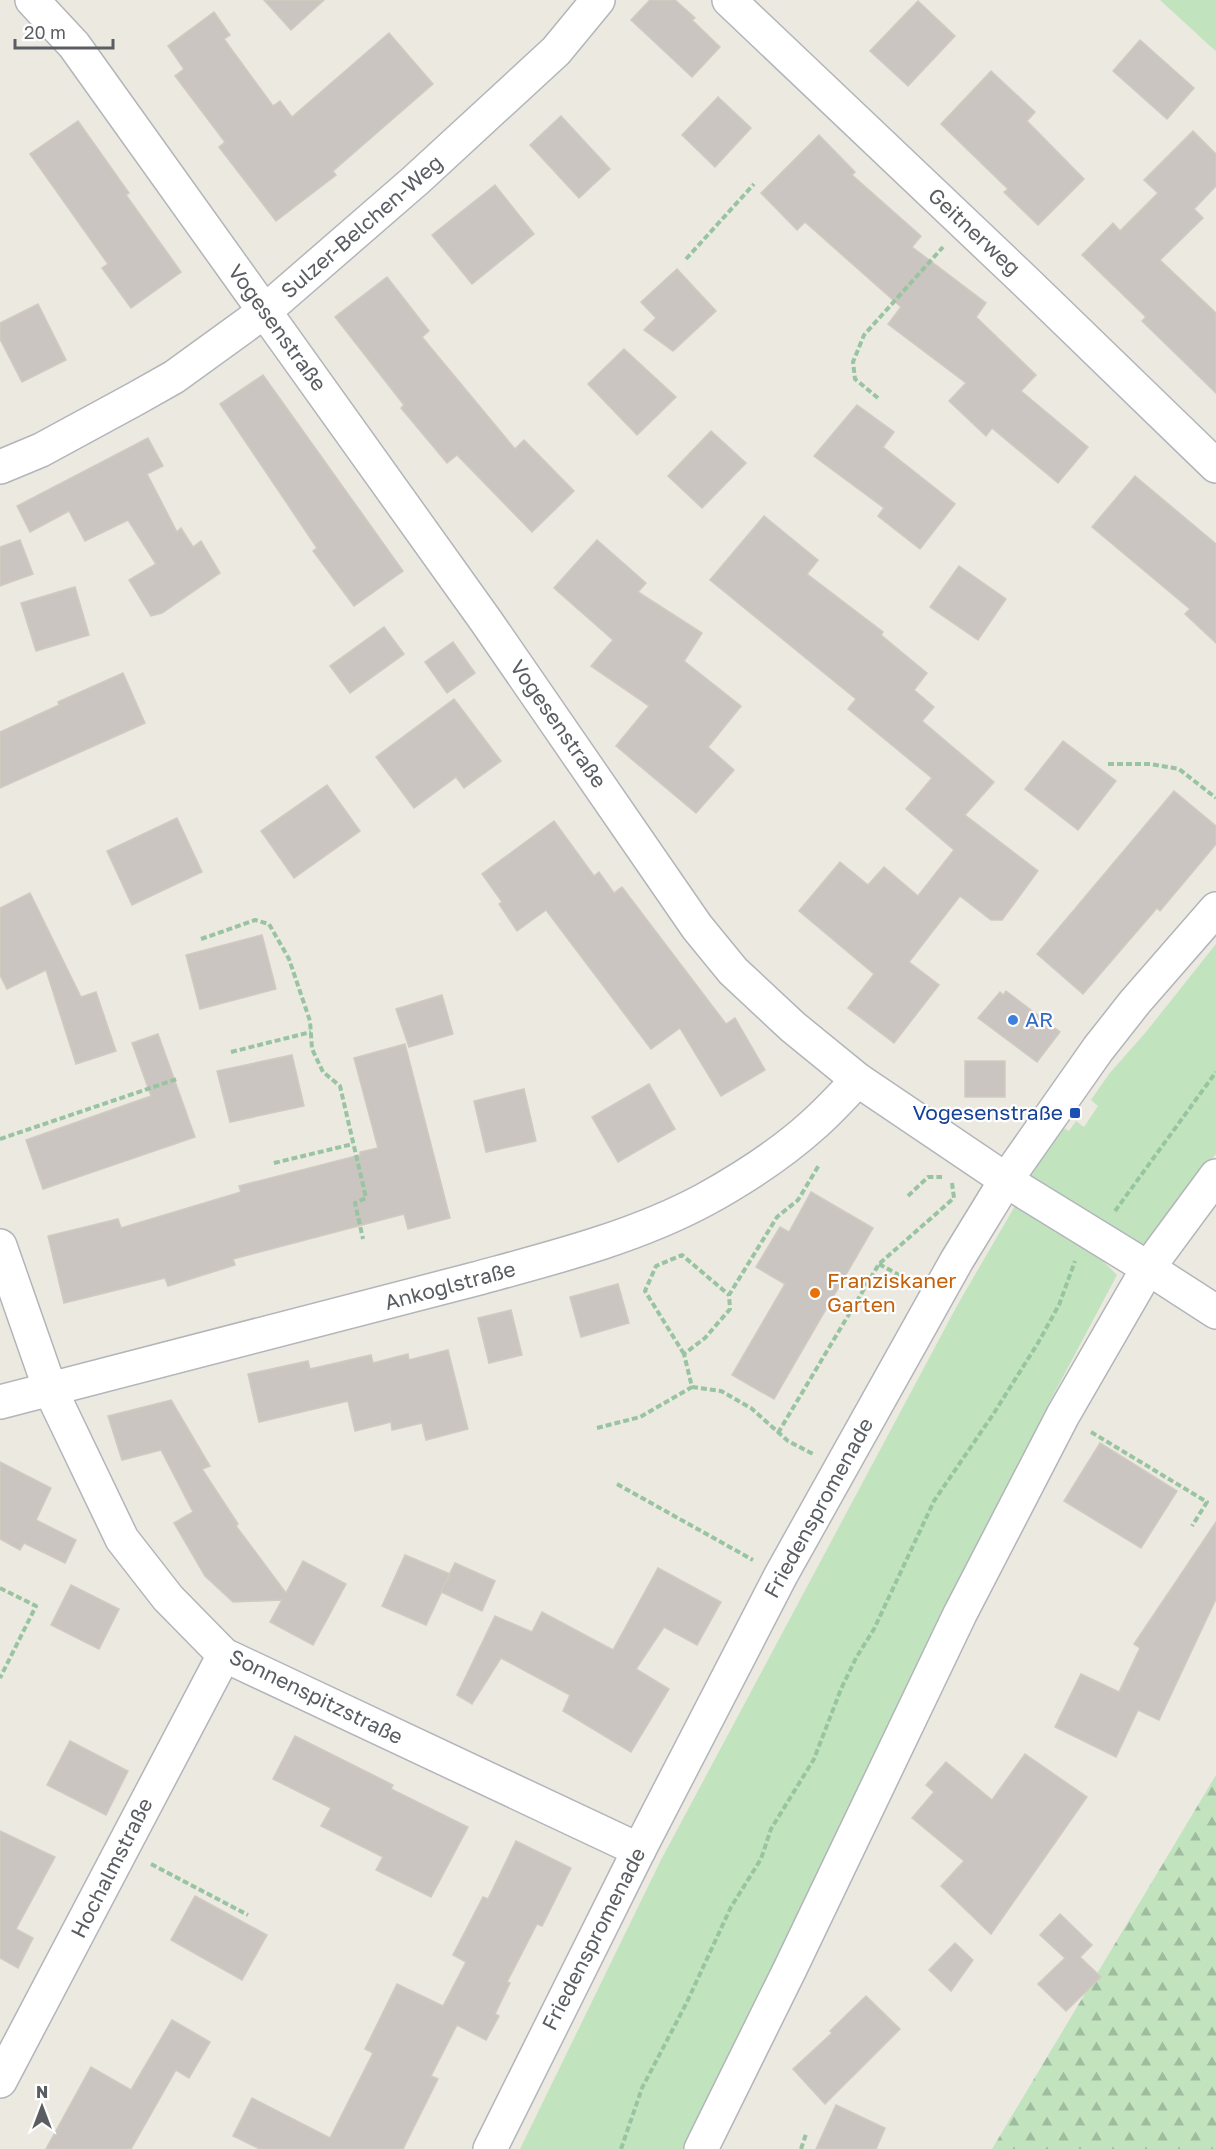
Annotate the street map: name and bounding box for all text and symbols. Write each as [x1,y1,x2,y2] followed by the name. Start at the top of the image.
[15,12,112,50] scale bar
[24,21,66,43] text: 20 m
[275,149,447,303] street label: Sulzer-Belchen-Weg
[923,182,1026,281] street label: Geitnerweg
[223,259,333,396] street label: Vogesenstraße
[505,654,613,793] street label: Vogesenstraße
[1025,1006,1053,1032] place label: AR
[1006,1013,1020,1027] marker: AR
[913,1099,1063,1125] place label: Vogesenstraße
[1068,1106,1082,1120] marker: Vogesenstraße
[381,1255,518,1315] street label: Ankoglstraße
[827,1267,957,1317] place label: Franziskaner Garten
[808,1286,822,1300] marker: Franziskaner Garten
[758,1413,878,1602] street label: Friedenspromenade
[225,1643,407,1749] street label: Sonnenspitzstraße
[65,1793,158,1942] street label: Hochalmstraße
[536,1843,650,2034] street label: Friedenspromenade
[12,2077,72,2137] north arrow
[36,2082,48,2102] text: N

